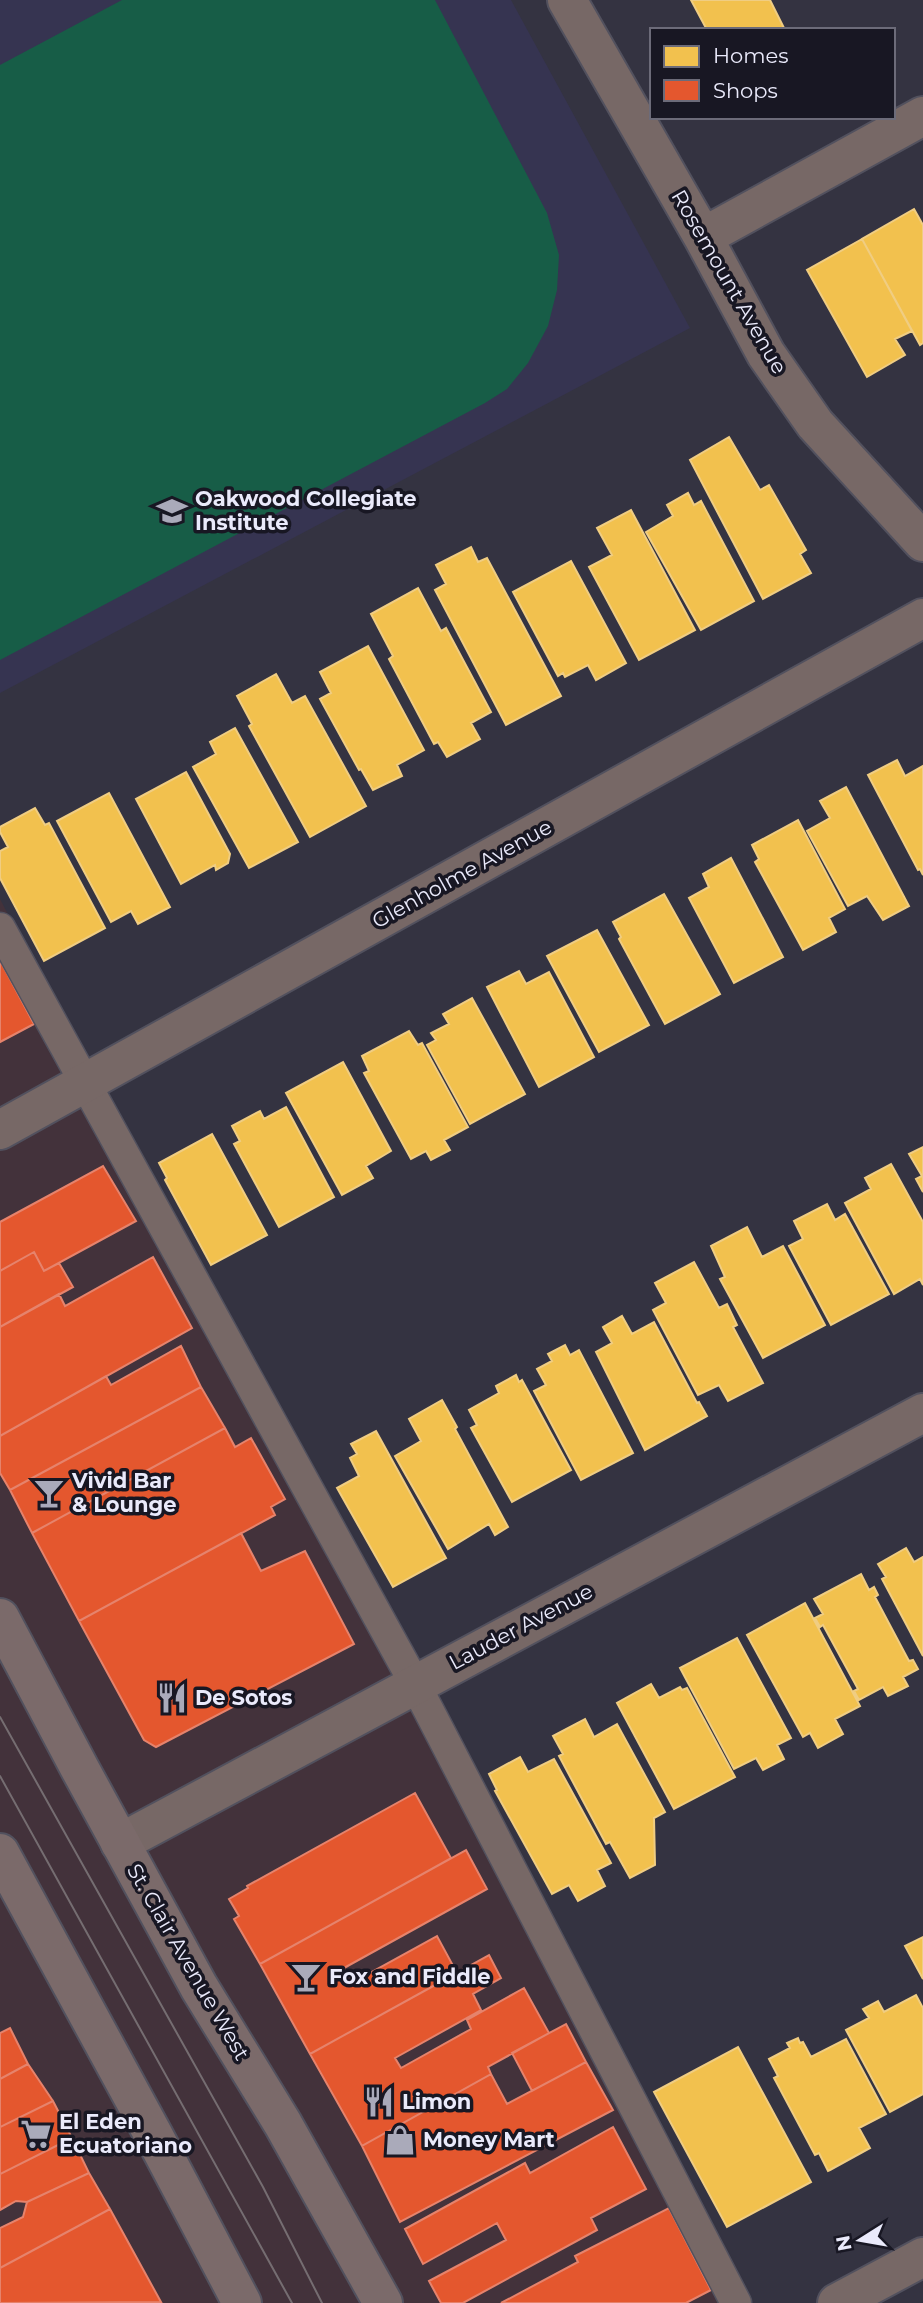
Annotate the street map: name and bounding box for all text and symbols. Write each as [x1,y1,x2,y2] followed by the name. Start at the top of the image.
[650,28,895,119] legend
[713,43,788,68] text: Homes
[713,78,778,103] text: Shops
[667,185,792,378] street label: Rosemount Avenue
[195,486,417,535] place label: Oakwood Collegiate Institute
[155,494,189,528] school or university icon: Oakwood Collegiate Institute
[368,814,556,933] street label: Glenholme Avenue
[71,1468,177,1517] place label: Vivid Bar & Lounge
[32,1476,66,1510] bar icon: Vivid Bar & Lounge
[445,1578,597,1675] street label: Lauder Avenue
[155,1681,189,1715] restaurant icon: De Sotos
[195,1685,292,1710] place label: De Sotos
[122,1859,255,2064] street label: St. Clair Avenue West
[289,1960,323,1994] bar icon: Fox and Fiddle
[329,1964,490,1989] place label: Fox and Fiddle
[362,2085,396,2119] restaurant icon: Limon
[402,2089,471,2114] place label: Limon
[59,2109,192,2158] place label: El Eden Ecuatoriano
[19,2117,53,2151] supermarket icon: El Eden Ecuatoriano
[383,2123,417,2157] shop icon: Money Mart
[423,2127,555,2152] place label: Money Mart
[825,2205,895,2275] north arrow
[831,2233,857,2253] text: N

